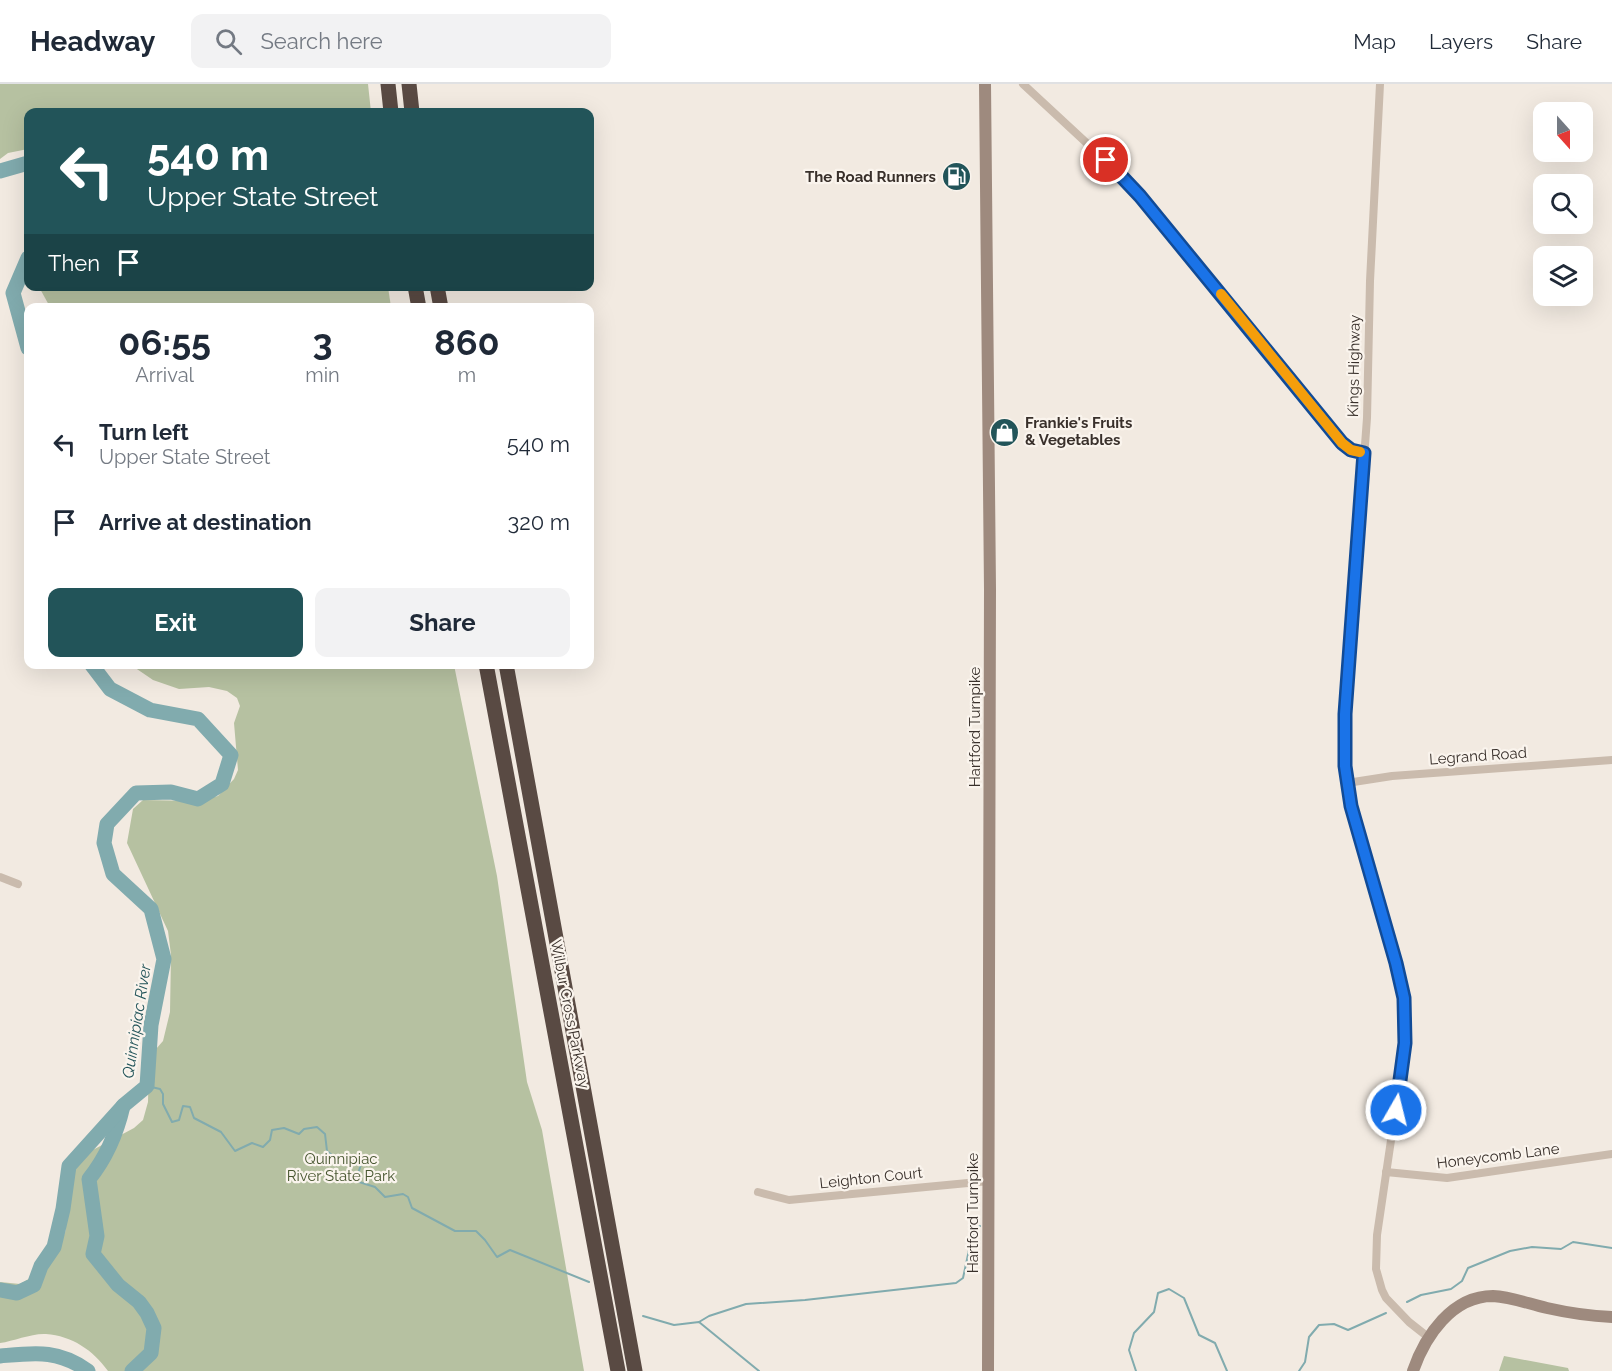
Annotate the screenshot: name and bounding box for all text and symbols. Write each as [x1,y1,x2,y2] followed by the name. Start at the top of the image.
[191,14,611,68] search box
[30,25,155,58] text: Headway
[212,25,245,58] icon: search
[260,28,383,54] text: Search here
[1353,29,1396,54] text: Map
[1429,29,1493,54] text: Layers
[1526,29,1582,54] text: Share
[1533,102,1593,162] north arrow
[1533,102,1593,306] map controls
[147,131,269,180] text: 540 m
[48,132,126,210] icon: left
[1080,134,1131,185] pin
[1089,143,1122,176] icon: arrive
[941,161,973,193] fuel station icon: The Road Runners
[805,168,936,186] place label: The Road Runners
[1533,174,1593,234] button: search
[147,181,378,212] text: Upper State Street
[112,246,145,279] icon: arrive
[1533,246,1593,306] button: layers
[48,250,100,276] text: Then
[1344,315,1364,417] street label: Kings Highway
[118,321,211,363] text: 06:55
[312,321,333,363] text: 3
[434,321,500,363] text: 860
[135,363,194,387] text: Arrival
[305,363,340,387] text: min
[458,363,476,387] text: m
[1025,414,1132,449] place label: Frankie's Fruits & Vegetables
[988,416,1020,448] shop icon: Frankie's Fruits & Vegetables
[99,419,189,445] text: Turn left
[48,428,81,461] icon: left
[507,431,570,457] text: 540 m
[99,445,270,469] text: Upper State Street
[48,506,81,539] icon: arrive
[99,509,312,535] text: Arrive at destination
[507,509,570,535] text: 320 m
[48,588,303,657] button: Exit
[315,588,570,657] button: Share
[966,667,984,787] street label: Hartford Turnpike
[1429,744,1527,768] street label: Legrand Road
[547,938,593,1090] street label: Wilbur Cross Parkway
[118,962,155,1080] water label: Quinnipiac River
[1364,1078,1428,1142] position arrow
[1436,1140,1561,1172] street label: Honeycomb Lane
[287,1150,395,1185] park label: Quinnipiac River State Park
[964,1153,982,1273] street label: Hartford Turnpike
[819,1164,923,1192] street label: Leighton Court

